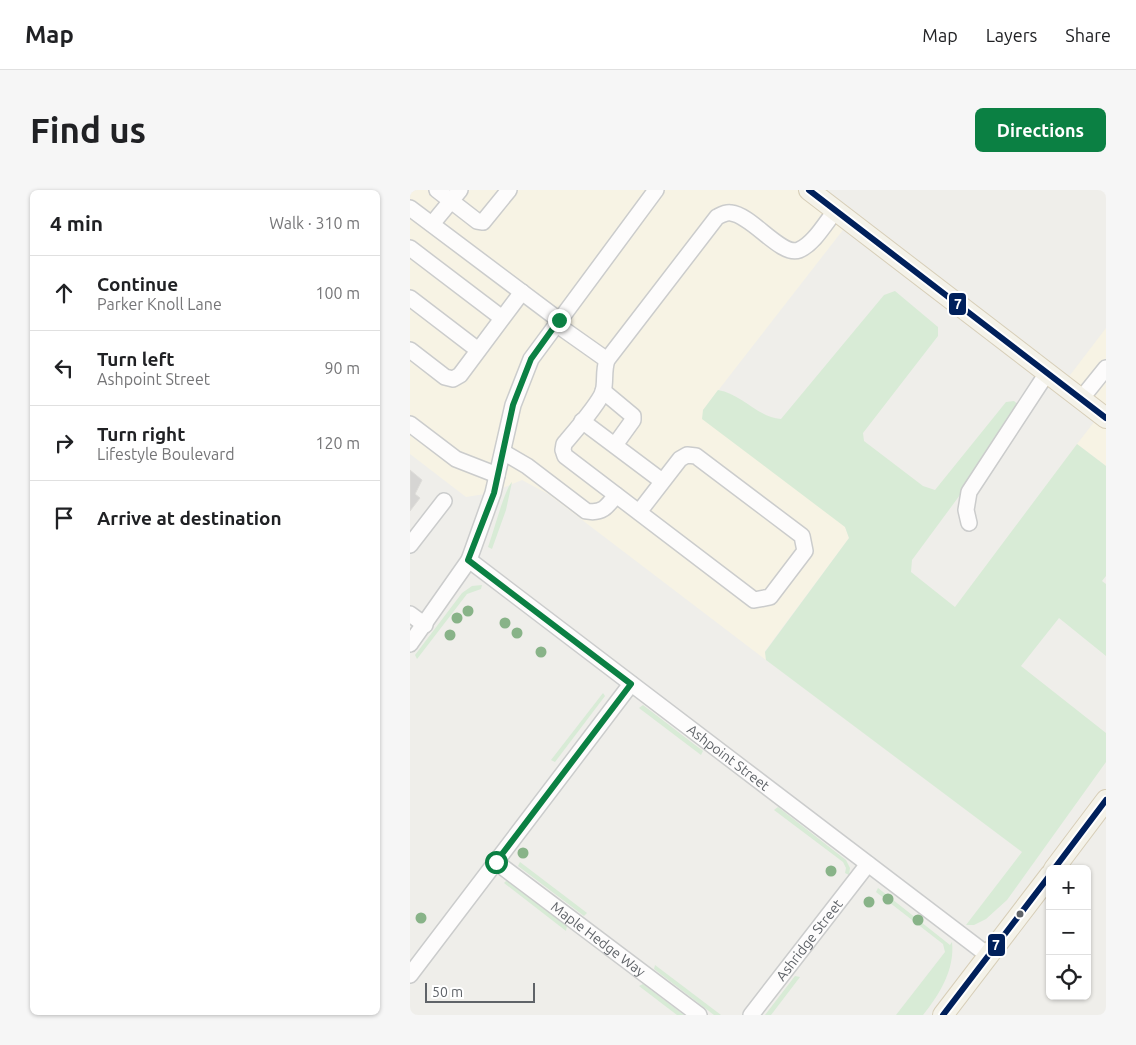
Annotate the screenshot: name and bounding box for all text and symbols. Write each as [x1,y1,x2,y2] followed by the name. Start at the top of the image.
[25,21,74,48] text: Map
[922,25,958,45] text: Map
[986,25,1037,45] text: Layers
[1065,25,1111,45] text: Share
[975,108,1106,152] button: Directions
[30,110,146,150] text: Find us
[50,211,103,235] text: 4 min
[269,214,360,232] text: Walk · 310 m
[97,273,178,295] text: Continue
[50,279,78,307] icon: ahead
[315,284,360,302] text: 100 m
[948,292,967,316] line badge: 7
[97,295,222,313] text: Parker Knoll Lane
[954,296,962,312] text: 7
[548,309,571,332] route end
[97,348,175,370] text: Turn left
[50,354,78,382] icon: left
[324,359,360,377] text: 90 m
[97,370,210,388] text: Ashpoint Street
[97,423,185,445] text: Turn right
[50,429,78,457] icon: right
[315,434,360,452] text: 120 m
[97,445,235,463] text: Lifestyle Boulevard
[50,504,78,532] icon: arrive
[97,507,282,529] text: Arrive at destination
[684,721,773,794] street label: Ashpoint Street
[485,851,508,874] route start
[1046,865,1091,1000] map controls
[1046,865,1091,910] button: +
[773,896,846,984] street label: Ashridge Street
[548,898,649,980] street label: Maple Hedge Way
[1015,909,1025,919] unlabelled marker
[1046,910,1091,955] button: −
[987,933,1006,957] line badge: 7
[992,937,1000,953] text: 7
[1046,955,1091,1000] button: locate
[425,980,535,1003] scale bar
[432,984,463,1000] text: 50 m

